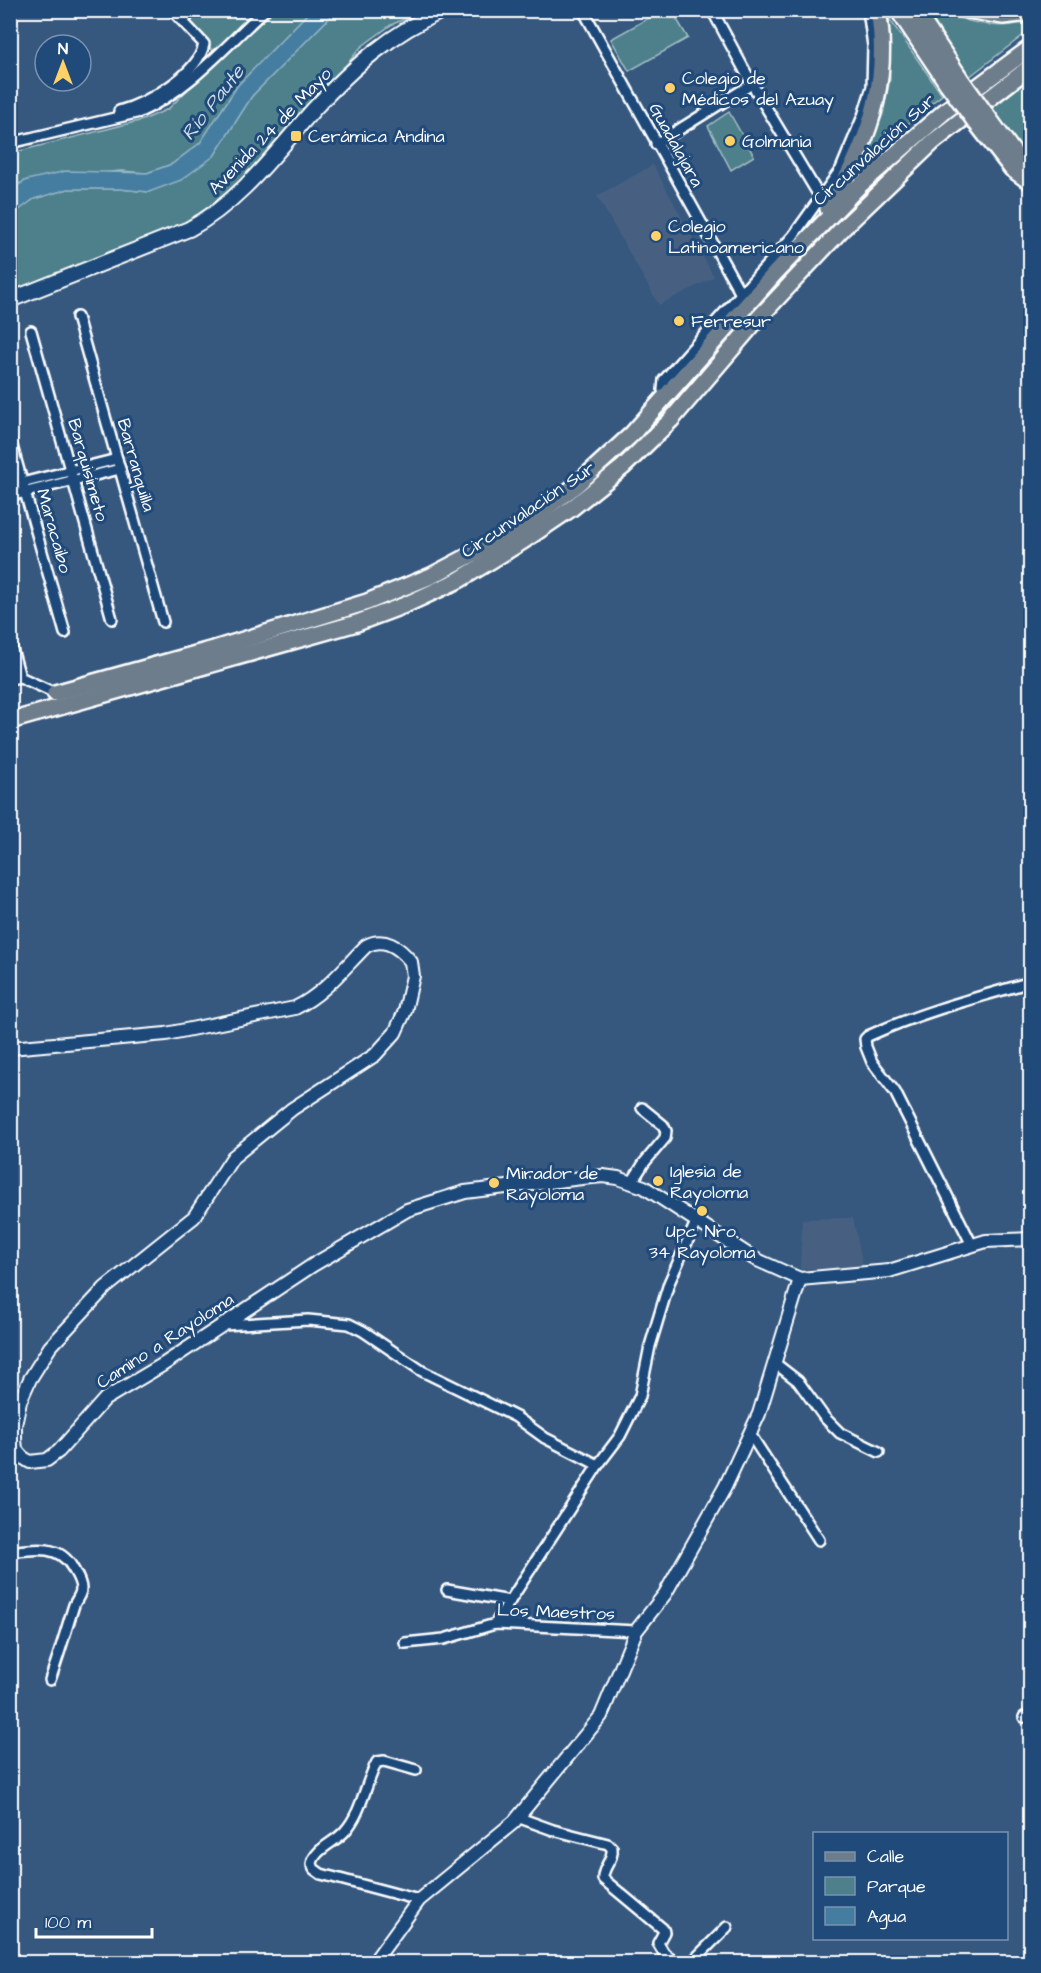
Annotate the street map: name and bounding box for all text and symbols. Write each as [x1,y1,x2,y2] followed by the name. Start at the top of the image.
[33,33,93,93] north arrow
[58,38,68,60] text: N
[175,59,252,147] water label: Río Paute
[203,62,338,201] street label: Avenida 24 de Mayo
[682,66,834,113] place label: Colegio de Médicos del Azuay
[663,81,677,95] marker: Colegio de Médicos del Azuay
[807,88,941,212] street label: Circunvalación Sur
[643,98,709,192] street label: Guadalajara
[308,124,445,149] place label: Cerámica Andina
[289,129,303,143] marker: Cerámica Andina
[742,129,811,154] place label: Golmania
[723,134,737,148] marker: Golmania
[668,214,804,260] place label: Colegio Latinoamericano
[649,229,663,243] marker: Colegio Latinoamericano
[691,309,771,334] place label: Ferresur
[672,314,686,328] marker: Ferresur
[111,415,161,515] street label: Barranquilla
[61,416,115,524] street label: Barquisimeto
[456,456,600,564] street label: Circunvalación Sur
[30,486,78,576] street label: Maracaibo
[670,1159,748,1206] place label: Iglesia de Rayoloma
[506,1161,598,1208] place label: Mirador de Rayoloma
[651,1174,665,1188] marker: Iglesia de Rayoloma
[487,1176,501,1190] marker: Mirador de Rayoloma
[695,1204,709,1218] marker: Upc Nro. 34 Rayoloma
[649,1219,755,1266] place label: Upc Nro. 34 Rayoloma
[91,1287,239,1396] street label: Camino a Rayoloma
[497,1597,615,1627] street label: Los Maestros
[813,1832,1008,1940] legend
[867,1844,905,1869] text: Calle
[867,1874,926,1899] text: Parque
[36,1901,152,1939] scale bar
[867,1904,906,1930] text: Agua
[45,1910,91,1935] text: 100 m

